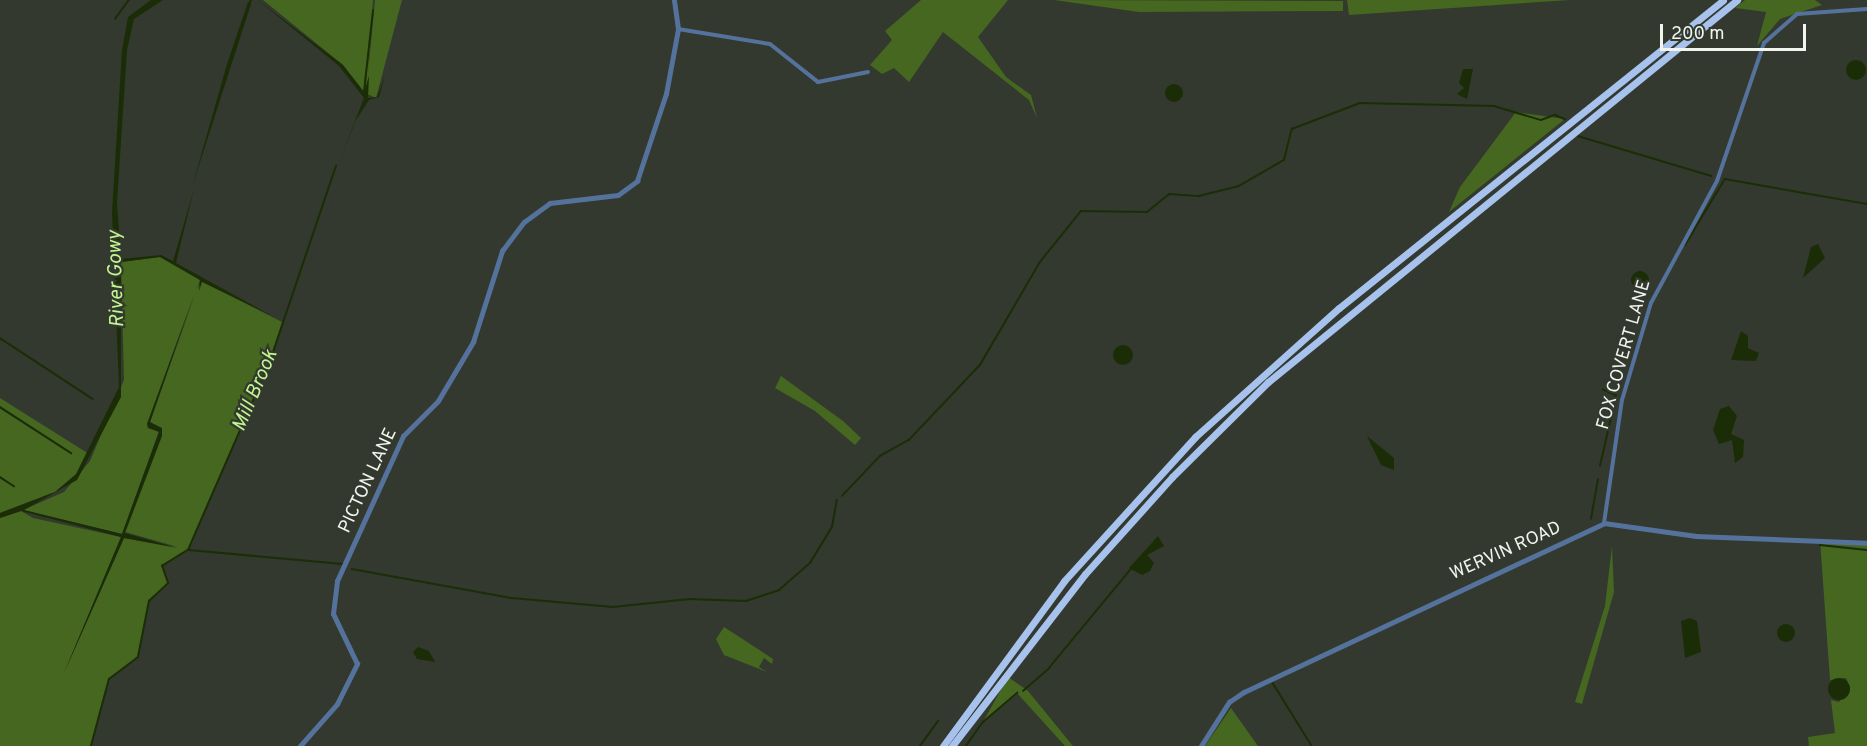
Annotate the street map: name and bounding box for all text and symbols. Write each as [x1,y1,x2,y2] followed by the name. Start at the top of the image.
[1663,12,1808,50] scale bar
[1671,23,1724,46] text: 200 m
[103,230,131,328] water label: River Gowy
[1593,277,1657,433] street label: FOX COVERT LANE
[228,347,284,435] water label: Mill Brook
[335,425,403,537] street label: PICTON LANE
[1447,518,1565,586] street label: WERVIN ROAD

